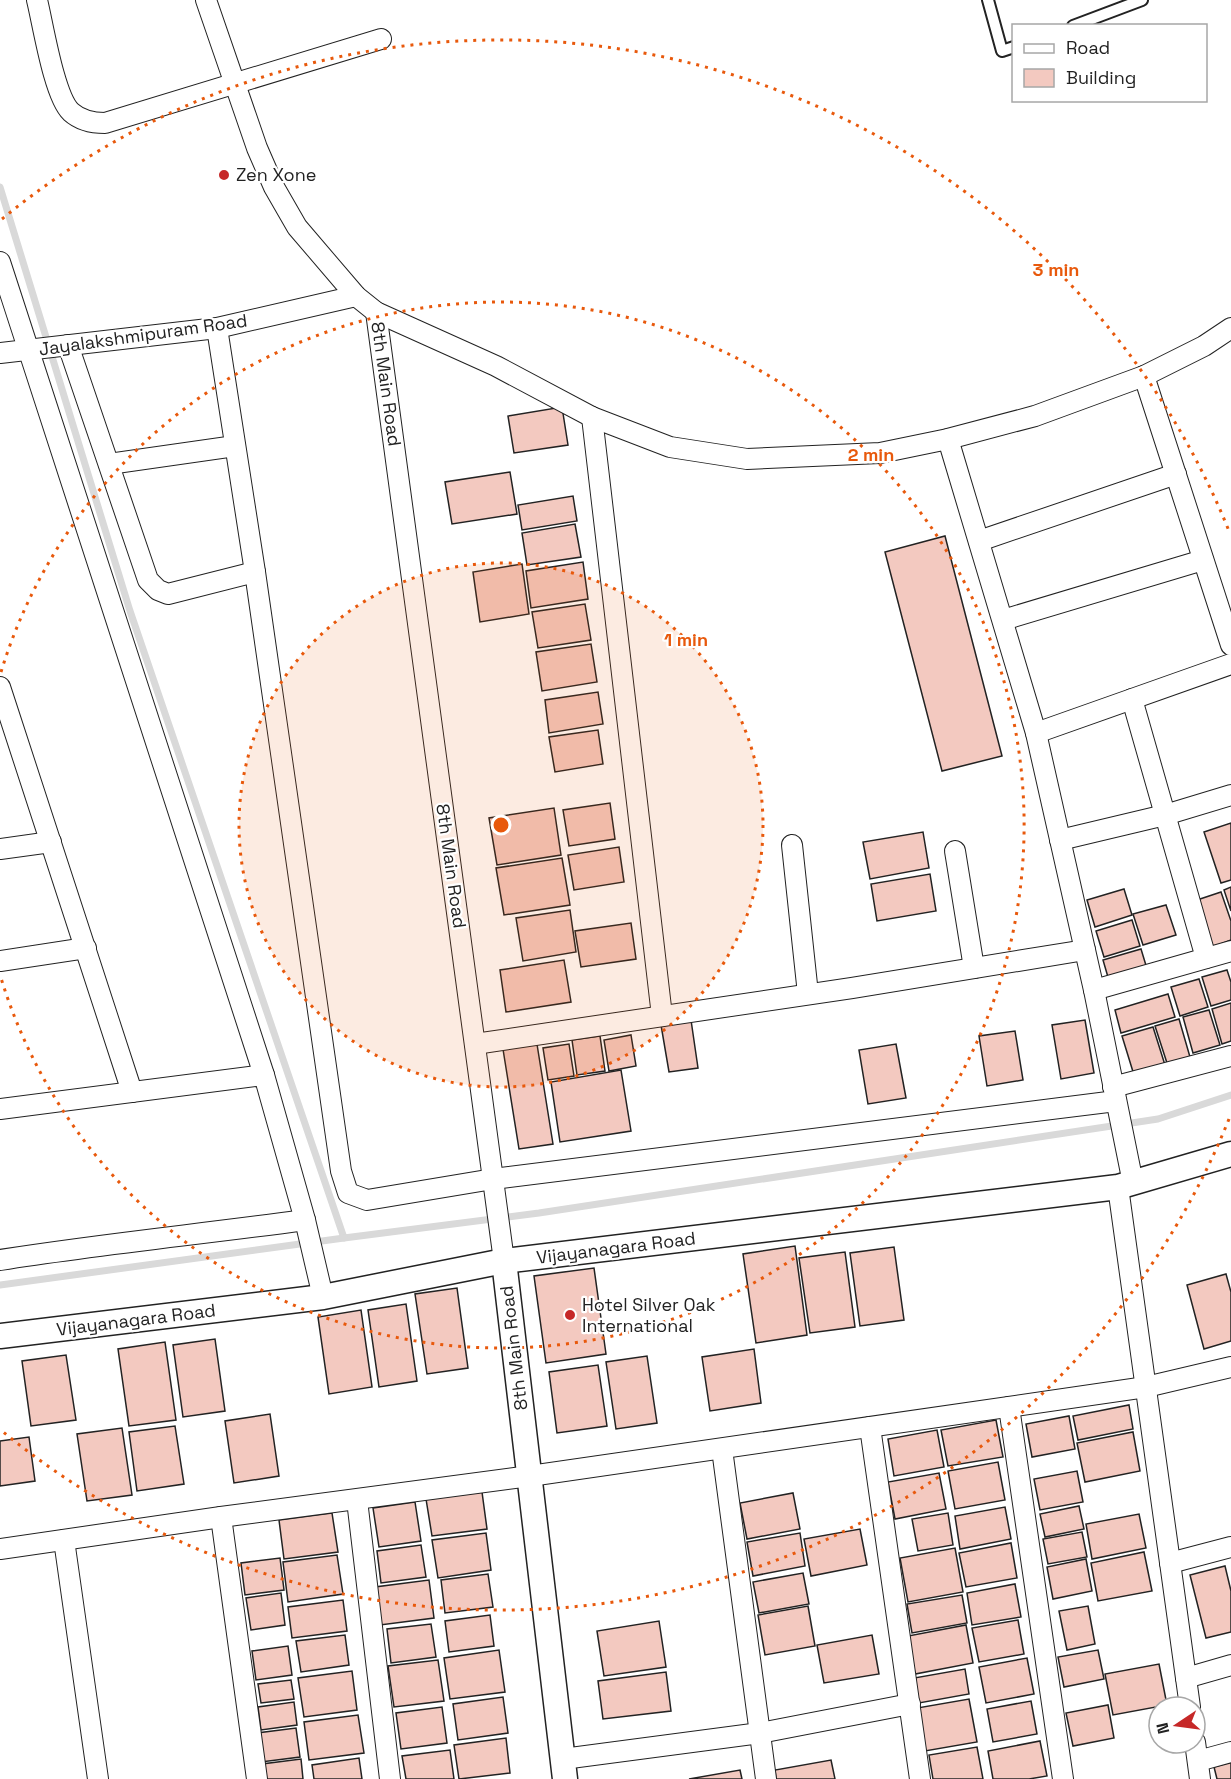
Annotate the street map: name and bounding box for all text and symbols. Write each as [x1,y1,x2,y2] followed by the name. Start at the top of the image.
[1012,24,1207,102] legend
[1066,36,1110,59] text: Road
[1066,66,1136,89] text: Building
[236,163,316,186] place label: Zen Xone
[217,168,231,182] marker: Zen Xone
[1033,258,1079,281] text: 3 min
[37,308,249,361] street label: Jayalakshmipuram Road
[366,320,407,448] street label: 8th Main Road
[848,443,894,466] text: 2 min
[664,628,708,651] text: 1 min
[431,802,472,930] street label: 8th Main Road
[491,815,511,835] centre of rings
[535,1226,697,1269] street label: Vijayanagara Road
[494,1284,533,1412] street label: 8th Main Road
[582,1293,716,1337] place label: Hotel Silver Oak International
[55,1298,217,1341] street label: Vijayanagara Road
[563,1308,577,1322] marker: Hotel Silver Oak International
[1147,1695,1207,1755] north arrow
[1151,1721,1174,1736] text: N

